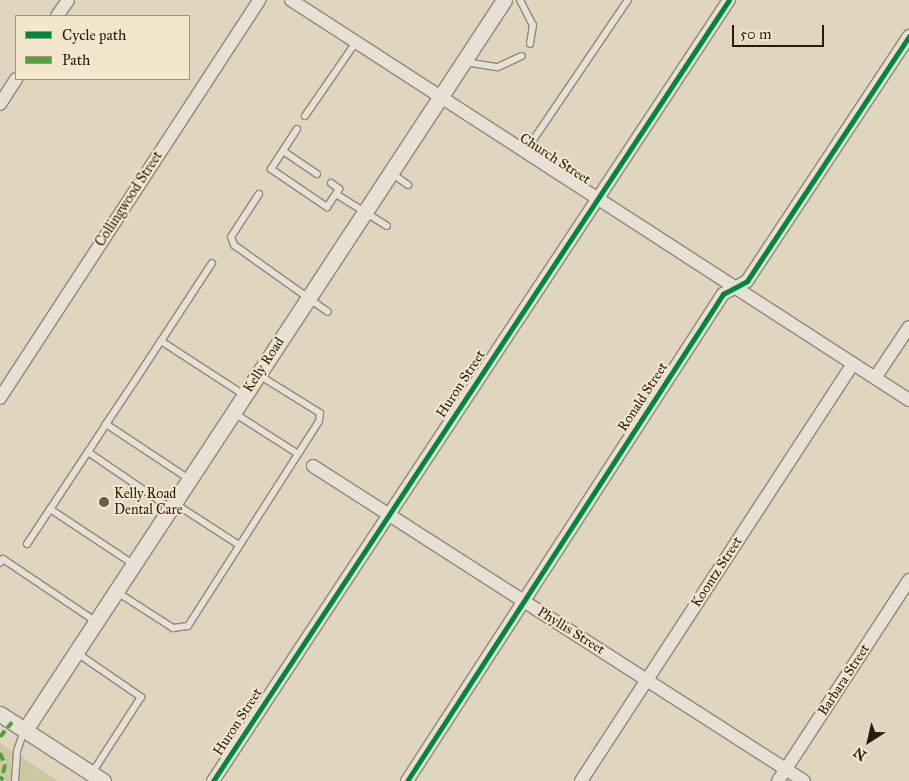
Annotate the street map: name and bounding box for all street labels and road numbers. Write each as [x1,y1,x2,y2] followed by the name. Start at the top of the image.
[516,130,594,188] street label: Church Street
[92,148,166,250] street label: Collingwood Street
[240,334,288,396] street label: Kelly Road
[433,347,489,421] street label: Huron Street
[614,359,672,435] street label: Ronald Street
[688,534,746,610] street label: Koontz Street
[534,604,608,658] street label: Phyllis Street
[815,641,873,719] street label: Barbara Street
[210,685,266,759] street label: Huron Street

